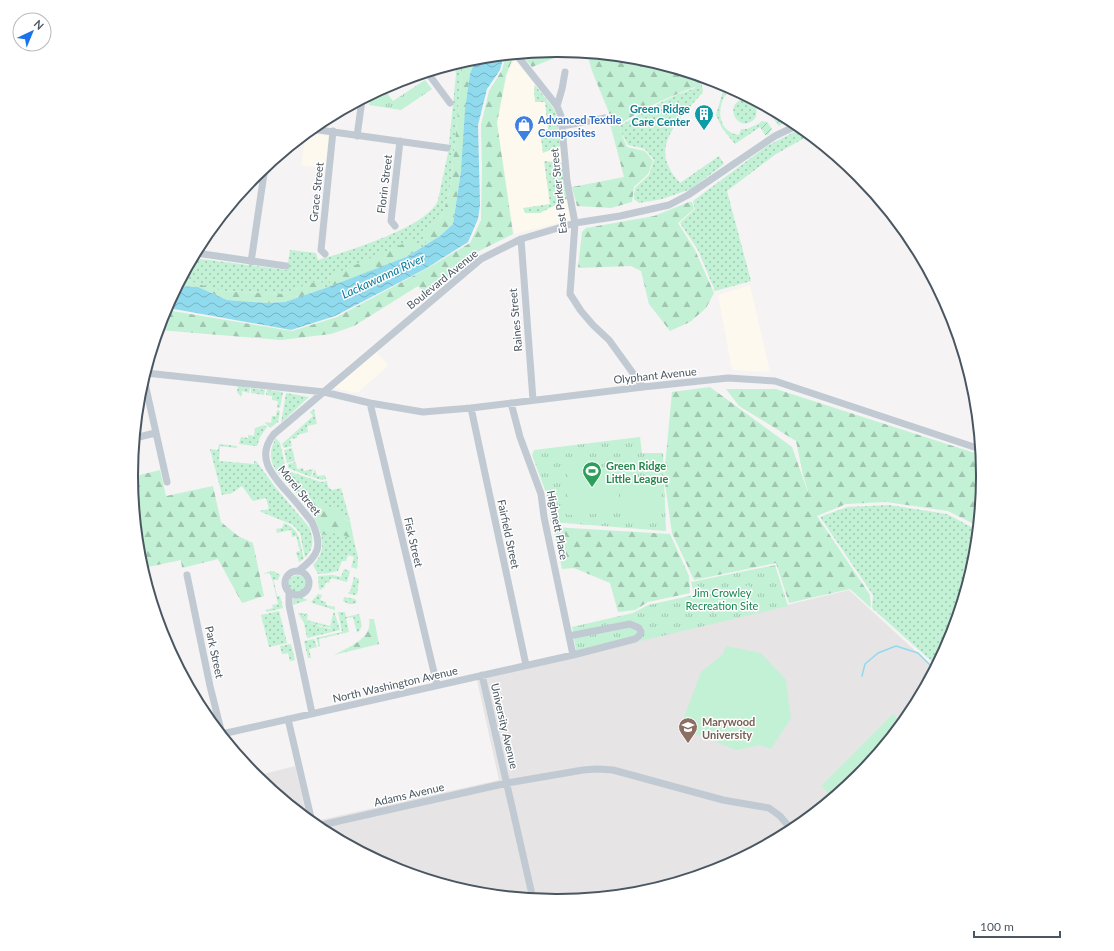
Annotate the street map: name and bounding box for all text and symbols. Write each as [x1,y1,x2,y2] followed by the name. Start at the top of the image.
[12,12,52,52] north arrow
[32,17,47,32] text: N
[630,102,691,128] place label: Green Ridge Care Center
[693,103,715,131] building icon: Green Ridge Care Center
[537,113,622,139] place label: Advanced Textile Composites
[513,114,535,142] shop icon: Advanced Textile Composites
[547,148,569,234] street label: East Parker Street
[374,154,394,214] street label: Florin Street
[306,161,326,223] street label: Grace Street
[404,246,480,312] street label: Boulevard Avenue
[339,250,428,302] water label: Lackawanna River
[506,288,524,352] street label: Raines Street
[613,364,697,386] street label: Olyphant Avenue
[606,459,668,485] place label: Green Ridge Little League
[581,460,603,488] sports icon: Green Ridge Little League
[276,462,324,518] street label: Morel Street
[545,489,571,561] street label: Highnett Place
[495,498,523,570] street label: Fairfield Street
[402,516,426,568] street label: Fisk Street
[686,586,759,612] park label: Jim Crowley Recreation Site
[203,625,227,679] street label: Park Street
[331,663,459,705] street label: North Washington Avenue
[489,682,521,770] street label: University Avenue
[702,715,755,741] place label: Marywood University
[677,716,699,744] school or university icon: Marywood University
[373,780,446,808] street label: Adams Avenue
[974,913,1060,939] scale bar
[980,919,1014,934] text: 100 m

